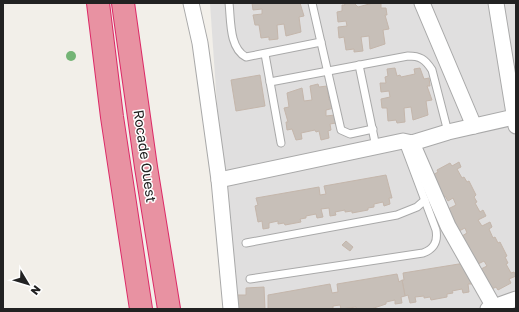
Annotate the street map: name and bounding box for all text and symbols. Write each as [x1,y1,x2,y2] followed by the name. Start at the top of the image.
[131,108,160,203] street label: Rocade Ouest
[8,264,48,304] north arrow
[29,283,44,298] text: N

